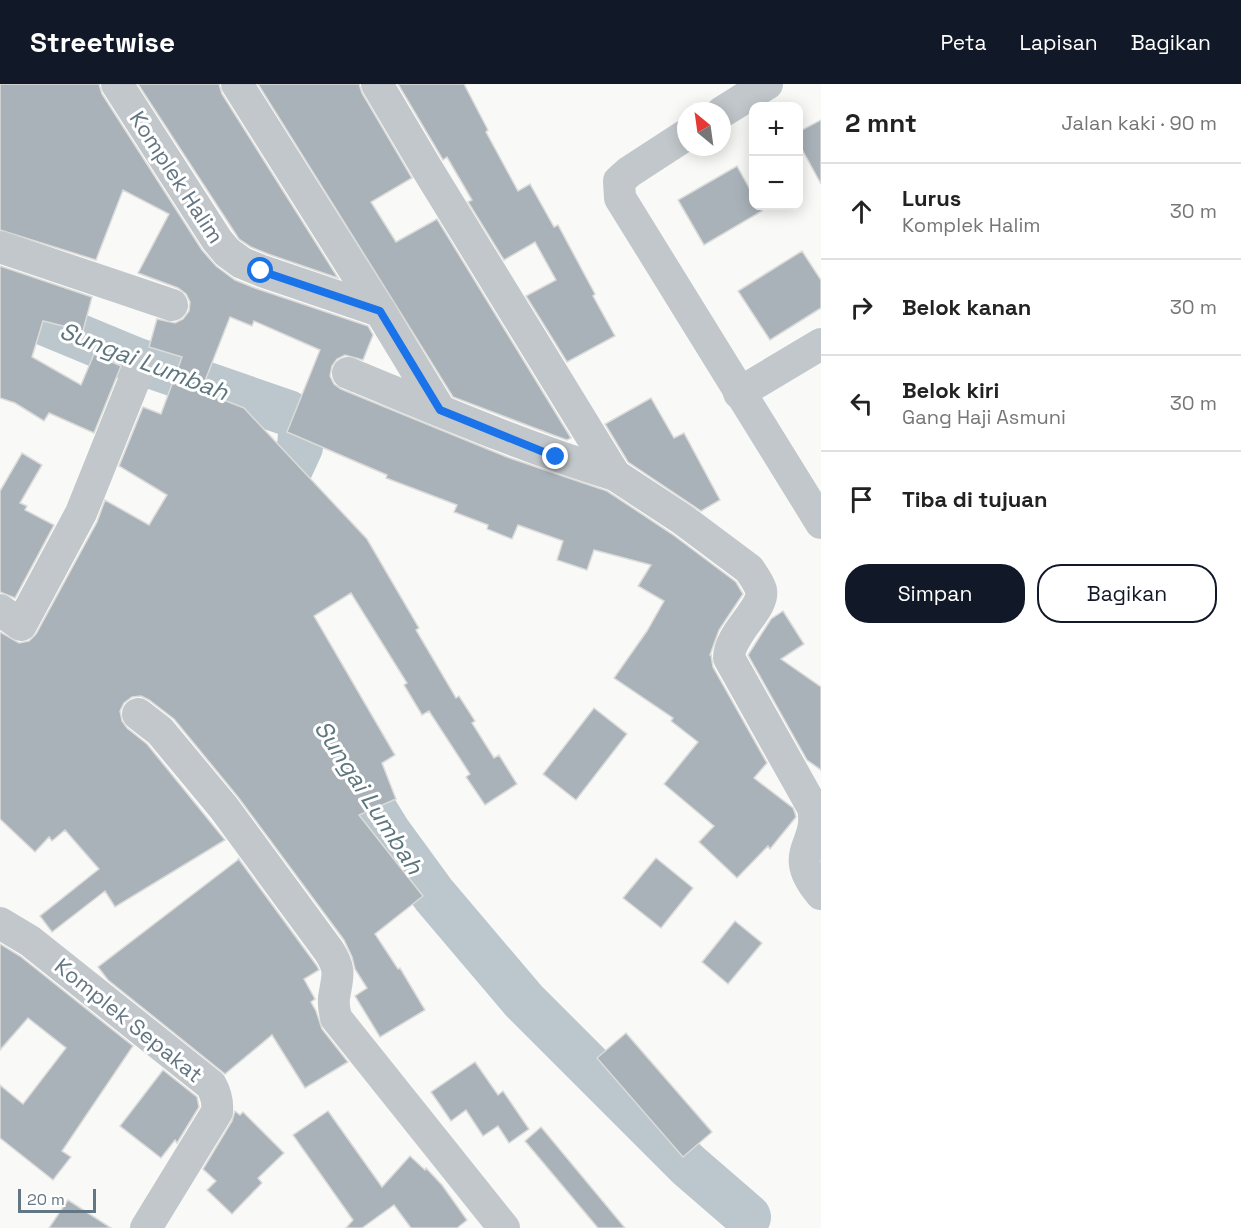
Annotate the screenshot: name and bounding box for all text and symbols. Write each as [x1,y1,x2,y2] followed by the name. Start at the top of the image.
[30,24,175,60] text: Streetwise
[941,29,987,56] text: Peta
[1020,29,1098,56] text: Lapisan
[1131,29,1211,56] text: Bagikan
[677,102,731,156] north arrow
[749,102,803,210] map controls
[749,102,803,156] button: +
[124,105,230,249] street label: Komplek Halim
[845,106,917,140] text: 2 mnt
[1061,110,1217,136] text: Jalan kaki · 90 m
[749,156,803,210] button: −
[902,184,961,212] text: Lurus
[845,195,878,228] icon: ahead
[1170,198,1217,224] text: 30 m
[902,212,1041,238] text: Komplek Halim
[247,257,273,283] route start
[845,291,878,324] icon: right
[902,293,1031,321] text: Belok kanan
[1170,294,1217,320] text: 30 m
[56,315,234,408] water label: Sungai Lumbah
[902,376,999,404] text: Belok kiri
[845,387,878,420] icon: left
[1170,390,1217,416] text: 30 m
[902,404,1066,430] text: Gang Haji Asmuni
[542,443,568,469] route end
[845,483,878,516] icon: arrive
[902,485,1048,513] text: Tiba di tujuan
[845,564,1025,623] button: Simpan
[1037,564,1217,623] button: Bagikan
[308,714,431,881] water label: Sungai Lumbah
[49,952,209,1088] street label: Komplek Sepakat
[18,1186,96,1214] scale bar
[27,1189,65,1210] text: 20 m

